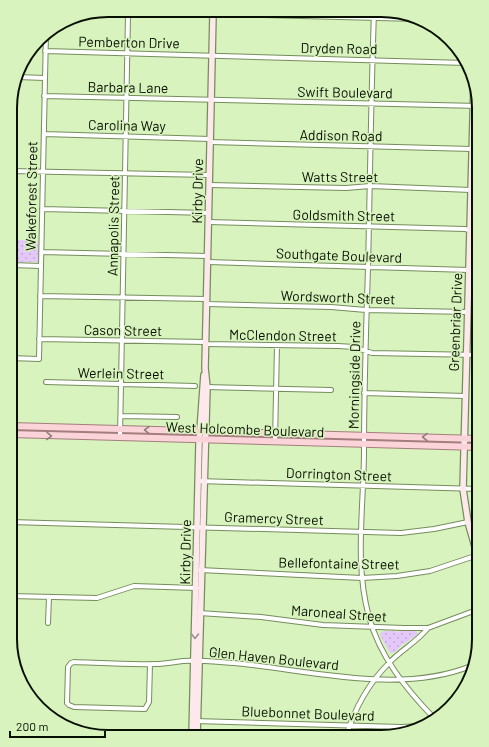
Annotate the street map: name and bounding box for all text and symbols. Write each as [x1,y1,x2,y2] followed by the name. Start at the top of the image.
[78,33,180,51] street label: Pemberton Drive
[300,39,378,57] street label: Dryden Road
[87,78,169,96] street label: Barbara Lane
[297,83,393,101] street label: Swift Boulevard
[88,116,167,134] street label: Carolina Way
[299,126,383,144] street label: Addison Road
[22,141,40,251] street label: Wakeforest Street
[188,158,206,224] street label: Kirby Drive
[302,168,378,185] street label: Watts Street
[104,176,122,276] street label: Annapolis Street
[293,206,395,224] street label: Goldsmith Street
[276,244,402,266] street label: Southgate Boulevard
[445,272,465,372] street label: Greenbriar Drive
[280,287,396,307] street label: Wordsworth Street
[84,321,162,339] street label: Cason Street
[345,321,363,429] street label: Morningside Drive
[229,326,337,344] street label: McClendon Street
[77,364,165,382] street label: Werlein Street
[165,418,325,440] street label: West Holcombe Boulevard
[144,426,150,434] one-way arrow
[46,431,52,440] one-way arrow
[422,433,428,441] one-way arrow
[286,464,392,484] street label: Dorrington Street
[224,508,324,528] street label: Gramercy Street
[176,519,194,585] street label: Kirby Drive
[278,553,400,573] street label: Bellefontaine Street
[290,601,388,625] street label: Maroneal Street
[190,633,199,639] one-way arrow
[208,643,340,673] street label: Glen Haven Boulevard
[241,702,375,724] street label: Bluebonnet Boulevard
[10,713,105,739] scale bar
[16,719,48,733] text: 200 m

